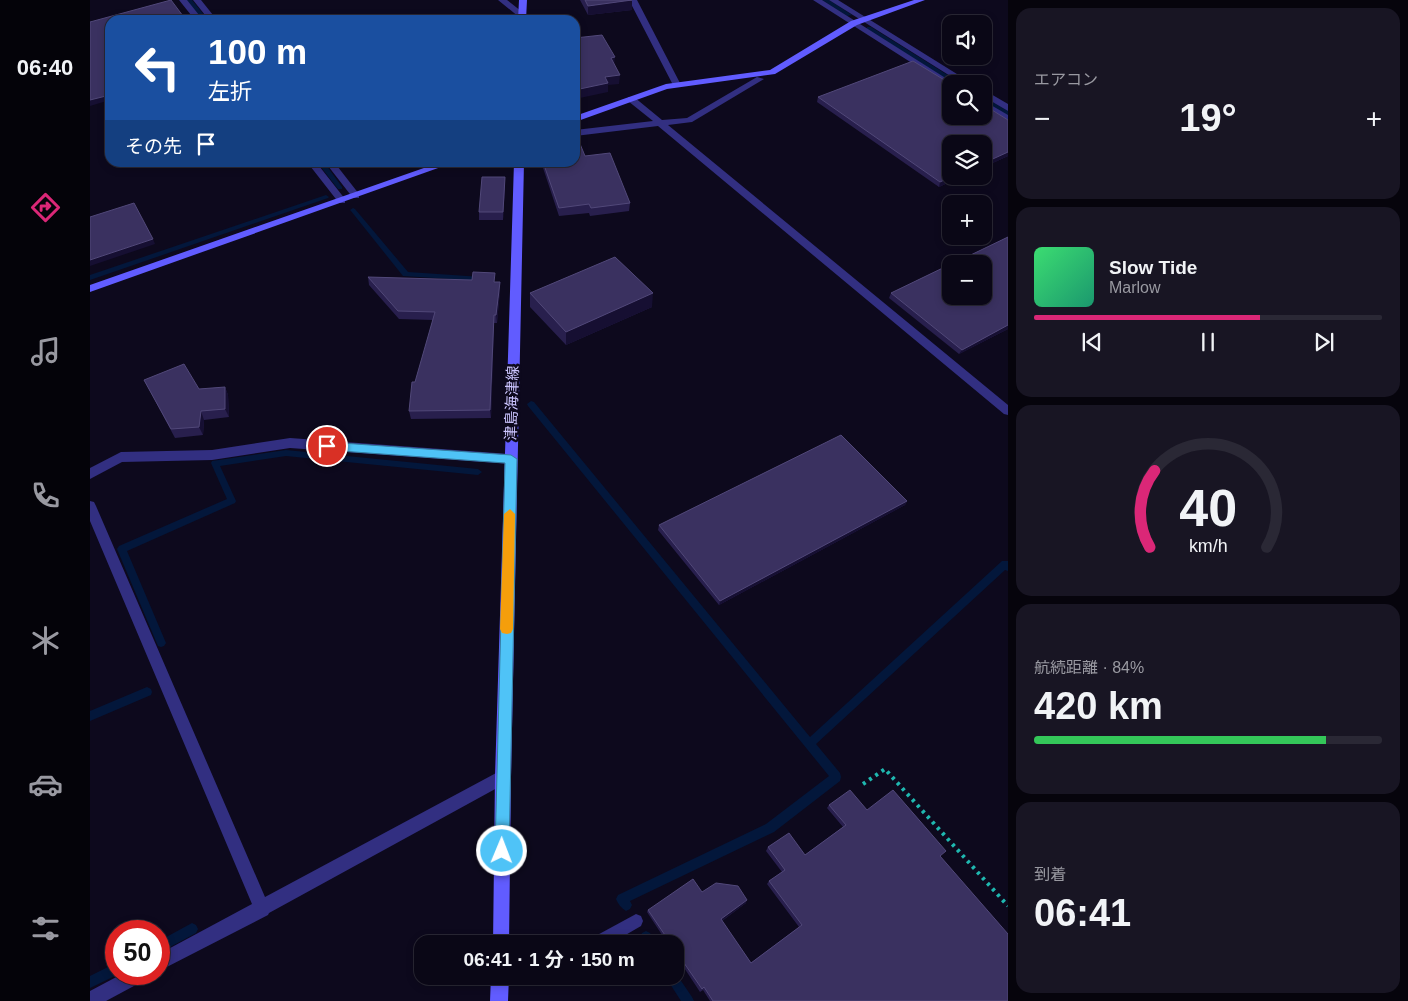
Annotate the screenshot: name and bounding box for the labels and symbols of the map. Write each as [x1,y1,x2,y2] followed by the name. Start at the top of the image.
[502,365,521,441] street label: 津島海津線
[306,425,348,467] pin
[475,824,527,876] position arrow
[105,920,170,985] speed limit sign: 50

